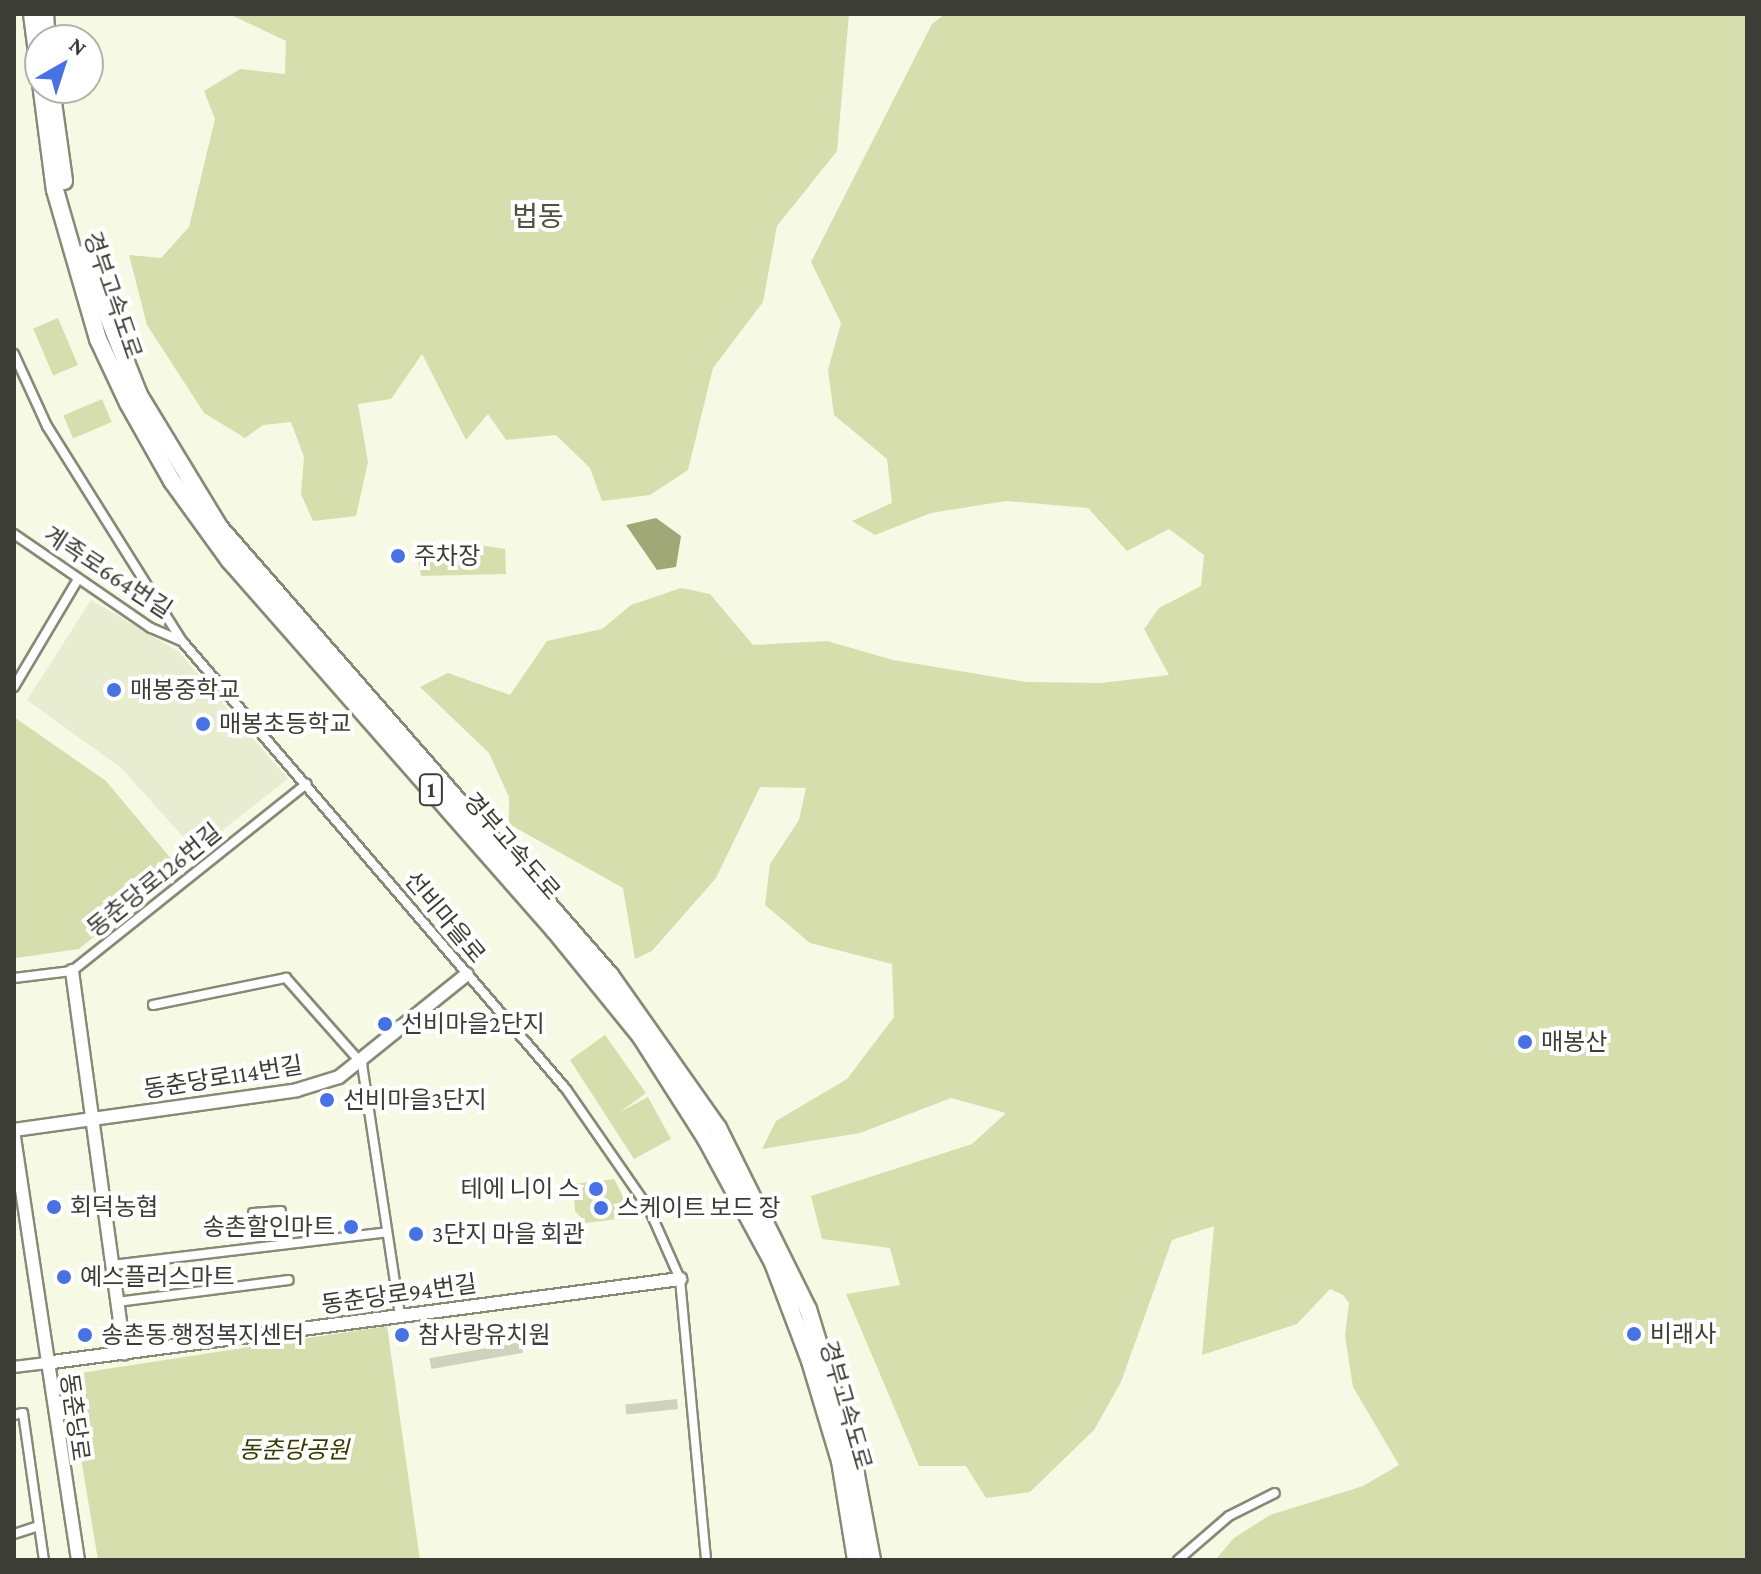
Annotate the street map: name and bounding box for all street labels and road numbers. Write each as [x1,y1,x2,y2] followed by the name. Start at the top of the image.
[78,228,148,362] street label: 경부고속도로
[39,520,177,624] street label: 계족로664번길
[417,772,445,808] road number: 1
[458,787,566,905] street label: 경부고속도로
[81,817,227,943] street label: 동춘당로126번길
[398,865,492,969] street label: 선비마을로
[141,1050,305,1104] street label: 동춘당로114번길
[319,1269,479,1319] street label: 동춘당로94번길
[814,1337,878,1473] street label: 경부고속도로
[55,1371,95,1463] street label: 동춘당로

